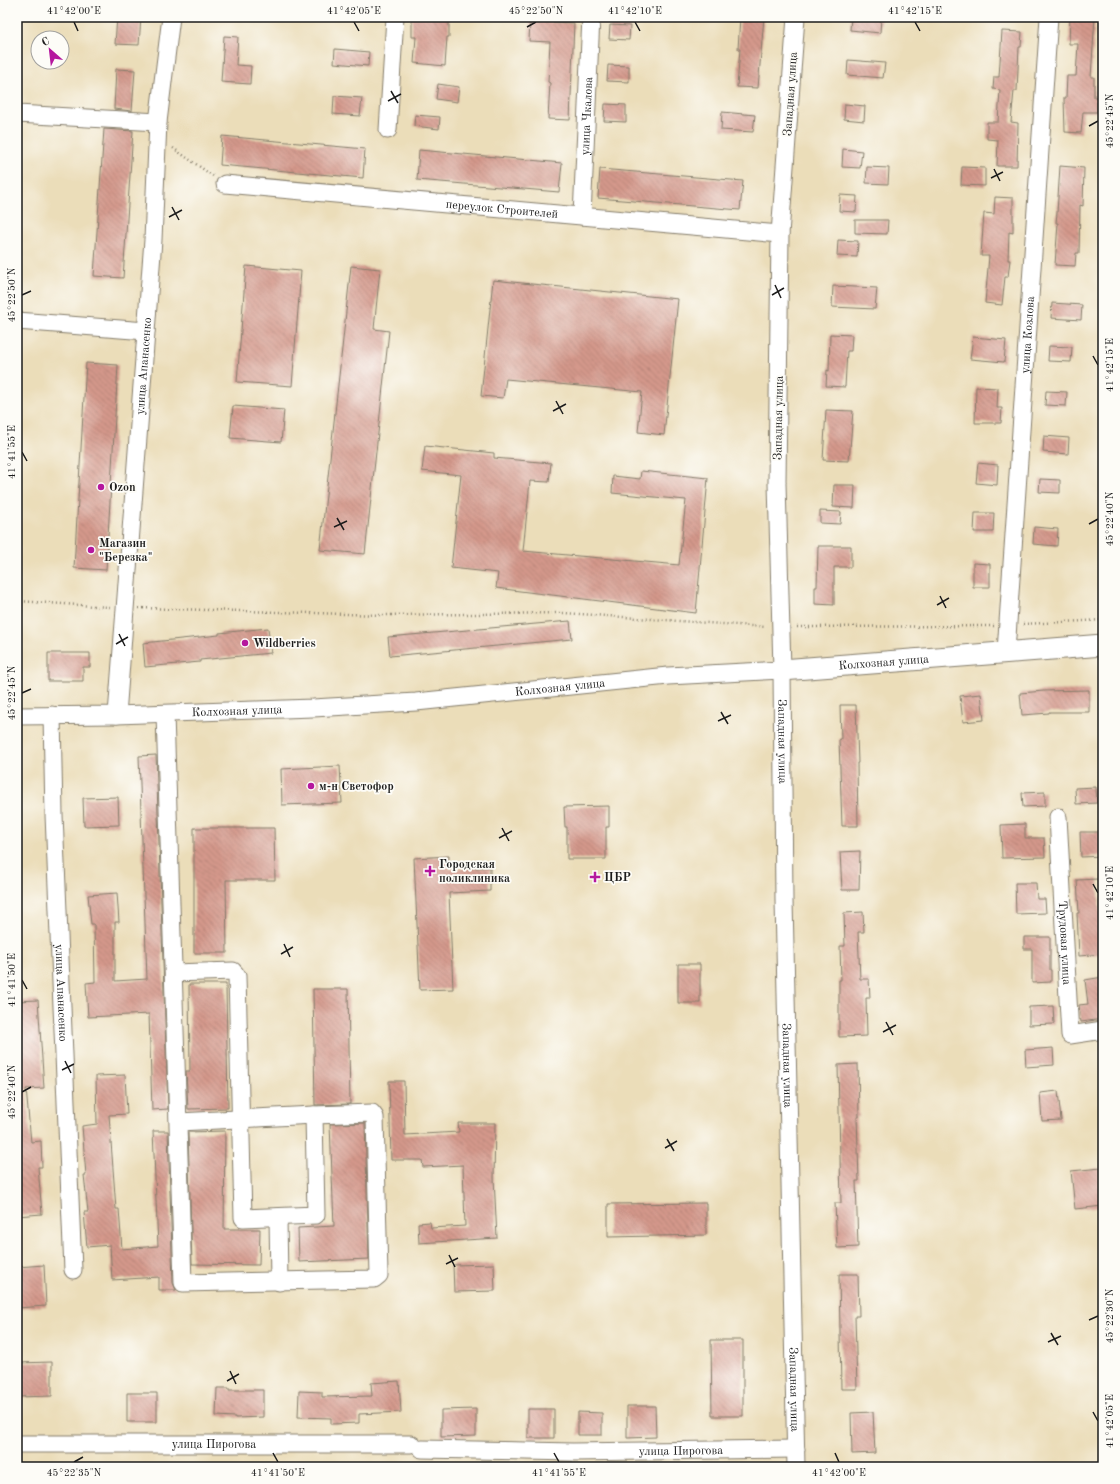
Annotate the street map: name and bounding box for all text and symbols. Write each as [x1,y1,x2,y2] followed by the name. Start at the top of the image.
[47,6,101,16] text: 41°42'00"E
[327,6,381,16] text: 41°42'05"E
[509,6,564,16] text: 45°22'50"N
[608,6,662,16] text: 41°42'10"E
[888,6,942,16] text: 41°42'15"E
[30,30,70,70] north arrow
[40,36,52,49] text: С
[782,51,800,137] street label: Западная улица
[580,77,595,156] street label: улица Чкалова
[1105,93,1115,148] text: 45°22'45"N
[445,199,558,221] street label: переулок Строителей
[7,267,17,322] text: 45°22'50"N
[1020,296,1037,374] street label: улица Козлова
[135,317,154,415] street label: улица Апанасенко
[1105,338,1115,392] text: 41°42'15"E
[772,376,786,460] street label: Западная улица
[7,425,17,479] text: 41°41'55"E
[96,482,106,492] marker: Ozon
[109,482,136,494] place label: Ozon
[1105,491,1115,546] text: 45°22'40"N
[99,538,152,564] place label: Магазин "Березка"
[86,545,96,555] marker: Магазин "Березка"
[240,638,250,648] marker: Wildberries
[253,638,316,650] place label: Wildberries
[838,654,930,673] street label: Колхозная улица
[7,665,17,720] text: 45°22'45"N
[514,678,606,699] street label: Колхозная улица
[775,699,788,784] street label: Западная улица
[191,704,283,719] street label: Колхозная улица
[306,781,316,791] marker: м-н Светофор
[319,781,394,793] place label: м-н Светофор
[439,859,510,885] place label: Городская поликлиника
[424,865,436,877] marker: Городская поликлиника
[1105,866,1115,920] text: 41°42'10"E
[589,871,601,883] marker: ЦБР
[604,872,631,884] place label: ЦБР
[1056,900,1072,985] street label: Трудовая улица
[52,944,68,1042] street label: улица Апанасенко
[7,953,17,1007] text: 41°41'50"E
[780,1023,793,1108] street label: Западная улица
[7,1064,17,1119] text: 45°22'40"N
[1105,1288,1115,1343] text: 45°22'30"N
[786,1347,800,1432] street label: Западная улица
[1105,1394,1115,1448] text: 41°42'05"E
[172,1439,256,1451] street label: улица Пирогова
[639,1445,723,1458] street label: улица Пирогова
[47,1468,102,1478] text: 45°22'35"N
[251,1468,305,1478] text: 41°41'50"E
[532,1468,586,1478] text: 41°41'55"E
[812,1468,866,1478] text: 41°42'00"E

